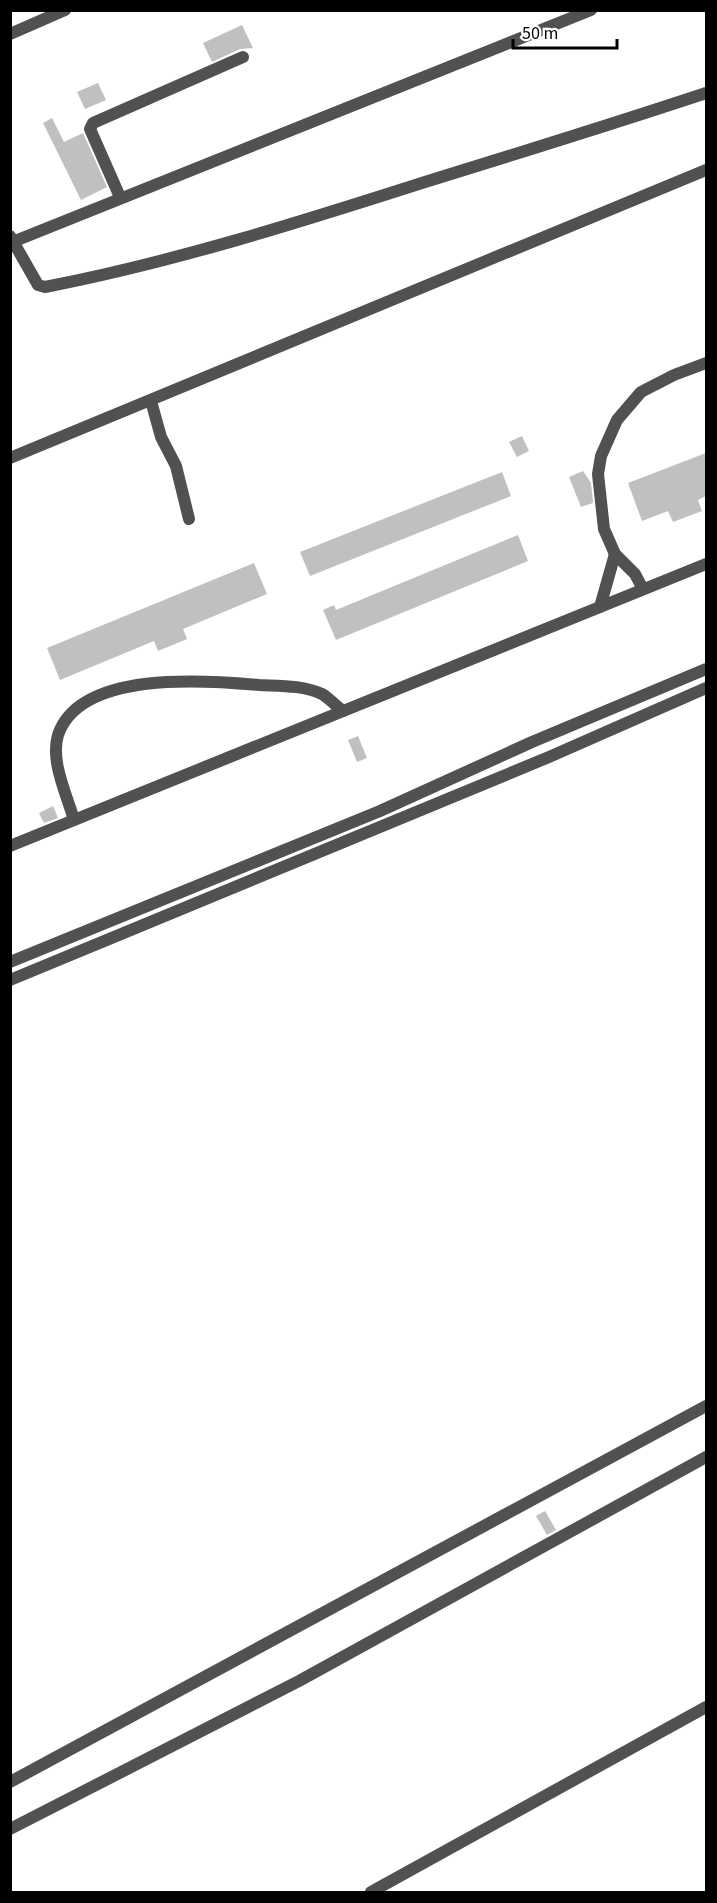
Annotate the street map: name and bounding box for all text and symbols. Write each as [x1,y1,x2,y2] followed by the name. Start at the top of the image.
[513,12,616,50] scale bar
[522,21,558,46] text: 50 m

